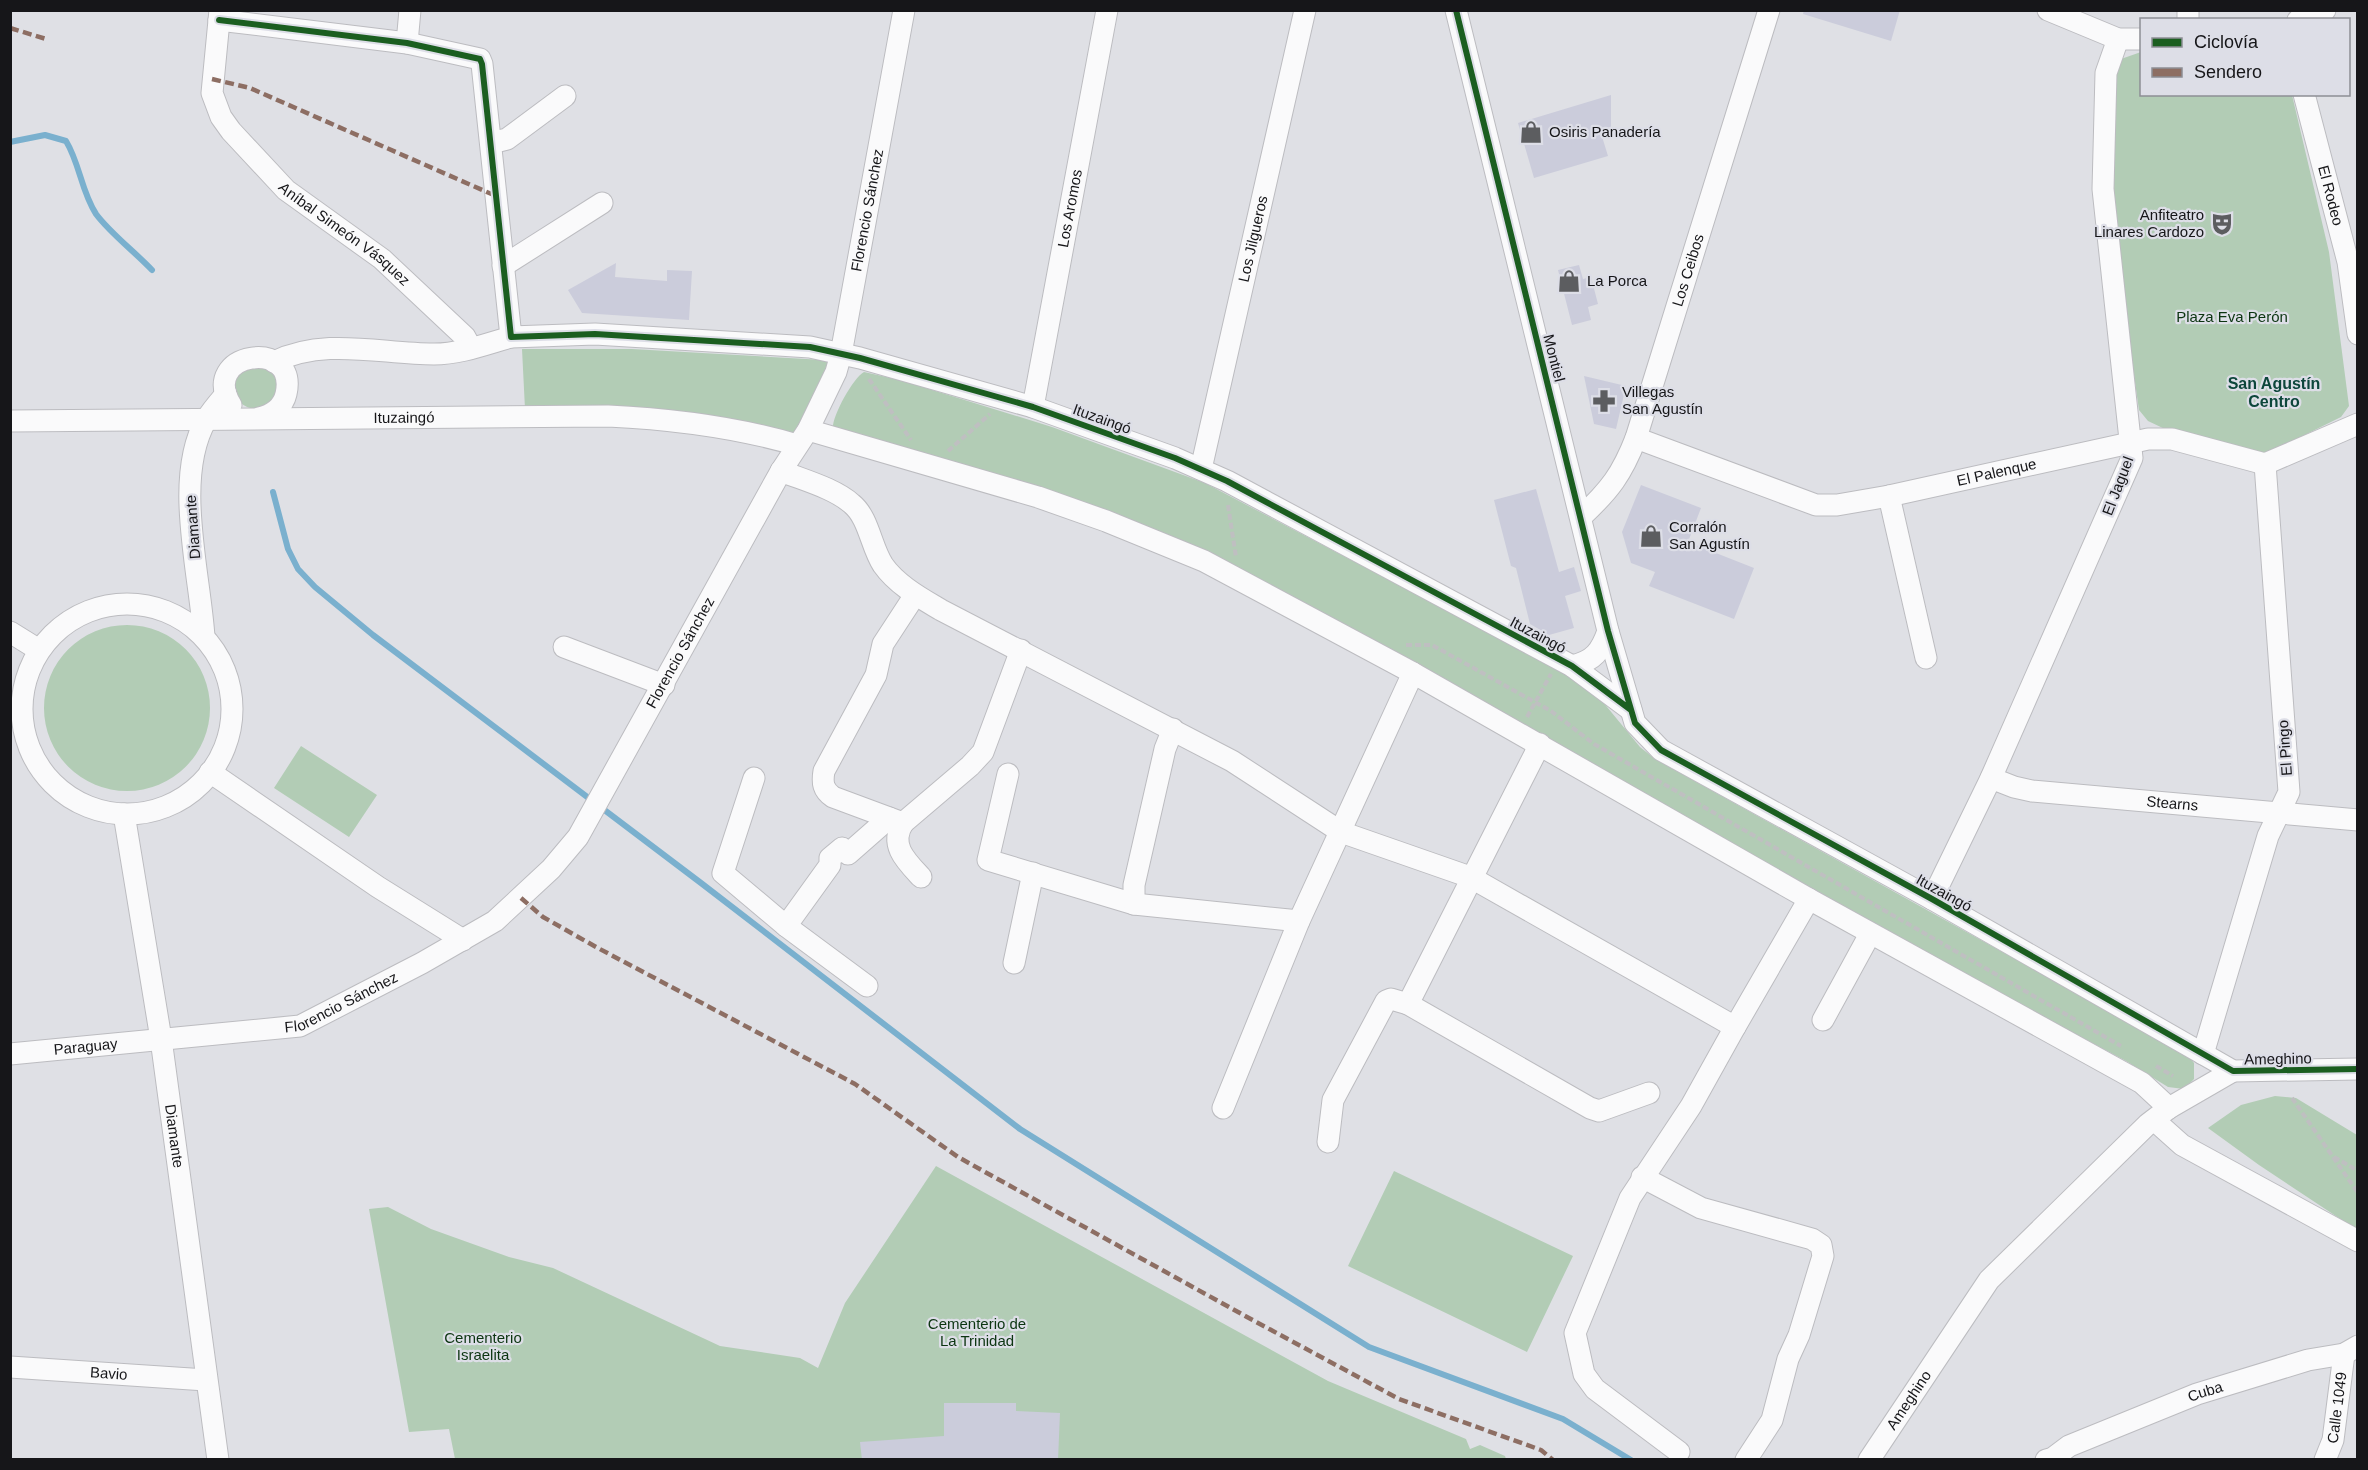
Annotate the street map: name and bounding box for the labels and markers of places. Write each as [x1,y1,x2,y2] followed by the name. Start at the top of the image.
[1518,119,1544,145] shop icon: Osiris Panadería
[1549,123,1661,140] place label: Osiris Panadería
[2094,206,2204,240] place label: Anfiteatro Linares Cardozo
[2209,211,2235,237] theatre icon: Anfiteatro Linares Cardozo
[1556,268,1582,294] shop icon: La Porca
[1587,272,1648,289] place label: La Porca
[1622,383,1703,417] place label: Villegas San Agustín
[1591,388,1617,414] pharmacy icon: Villegas San Agustín
[1669,518,1750,552] place label: Corralón San Agustín
[1638,523,1664,549] shop icon: Corralón San Agustín

